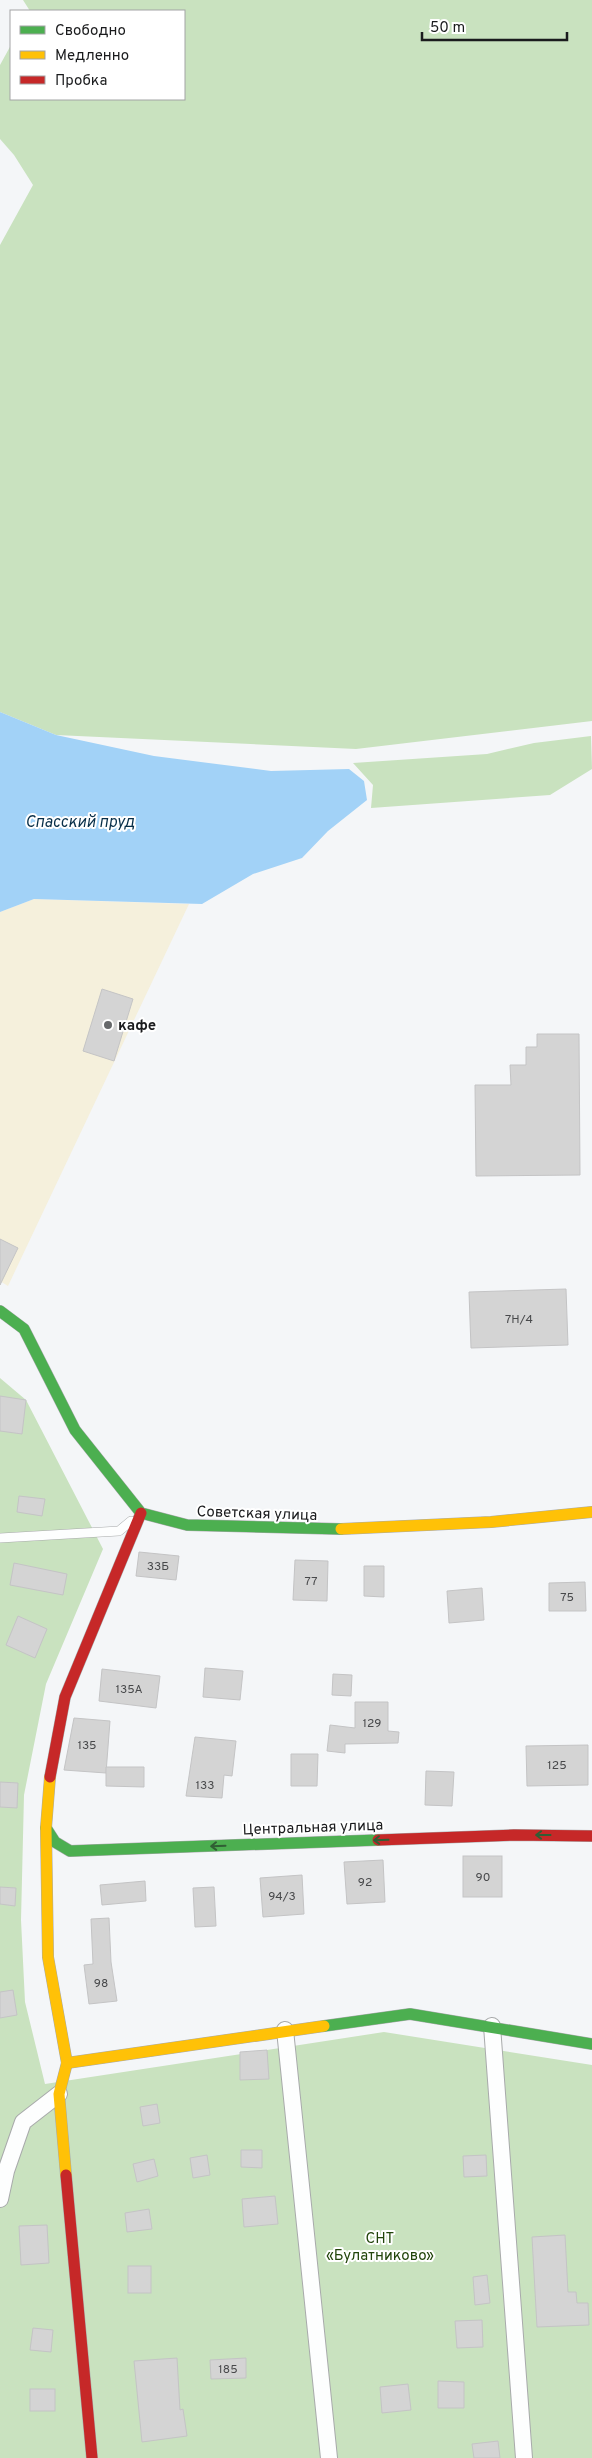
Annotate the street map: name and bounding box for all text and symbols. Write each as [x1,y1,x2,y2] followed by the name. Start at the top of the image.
[10,10,185,100] legend
[422,10,567,42] scale bar
[430,19,465,38] text: 50 m
[55,22,126,41] text: Свободно
[55,47,129,66] text: Медленно
[55,72,107,91] text: Пробка
[25,813,135,833] water label: Спасский пруд
[118,1017,156,1036] place label: кафе
[102,1019,114,1031] marker: кафе
[505,1312,533,1328] house number: 7Н/4
[196,1503,318,1526] street label: Советская улица
[147,1559,169,1575] house number: 33Б
[305,1574,317,1590] house number: 77
[560,1590,574,1606] house number: 75
[115,1682,143,1698] house number: 135А
[363,1716,381,1732] house number: 129
[77,1738,97,1754] house number: 135
[547,1758,567,1774] house number: 125
[196,1778,214,1794] house number: 133
[242,1817,384,1840] street label: Центральная улица
[536,1830,552,1840] one-way arrow
[373,1835,390,1845] one-way arrow
[211,1841,227,1850] one-way arrow
[476,1870,490,1886] house number: 90
[358,1875,372,1891] house number: 92
[268,1889,296,1905] house number: 94/3
[94,1976,108,1992] house number: 98
[326,2230,434,2266] park label: СНТ «Булатниково»
[218,2362,238,2378] house number: 185

